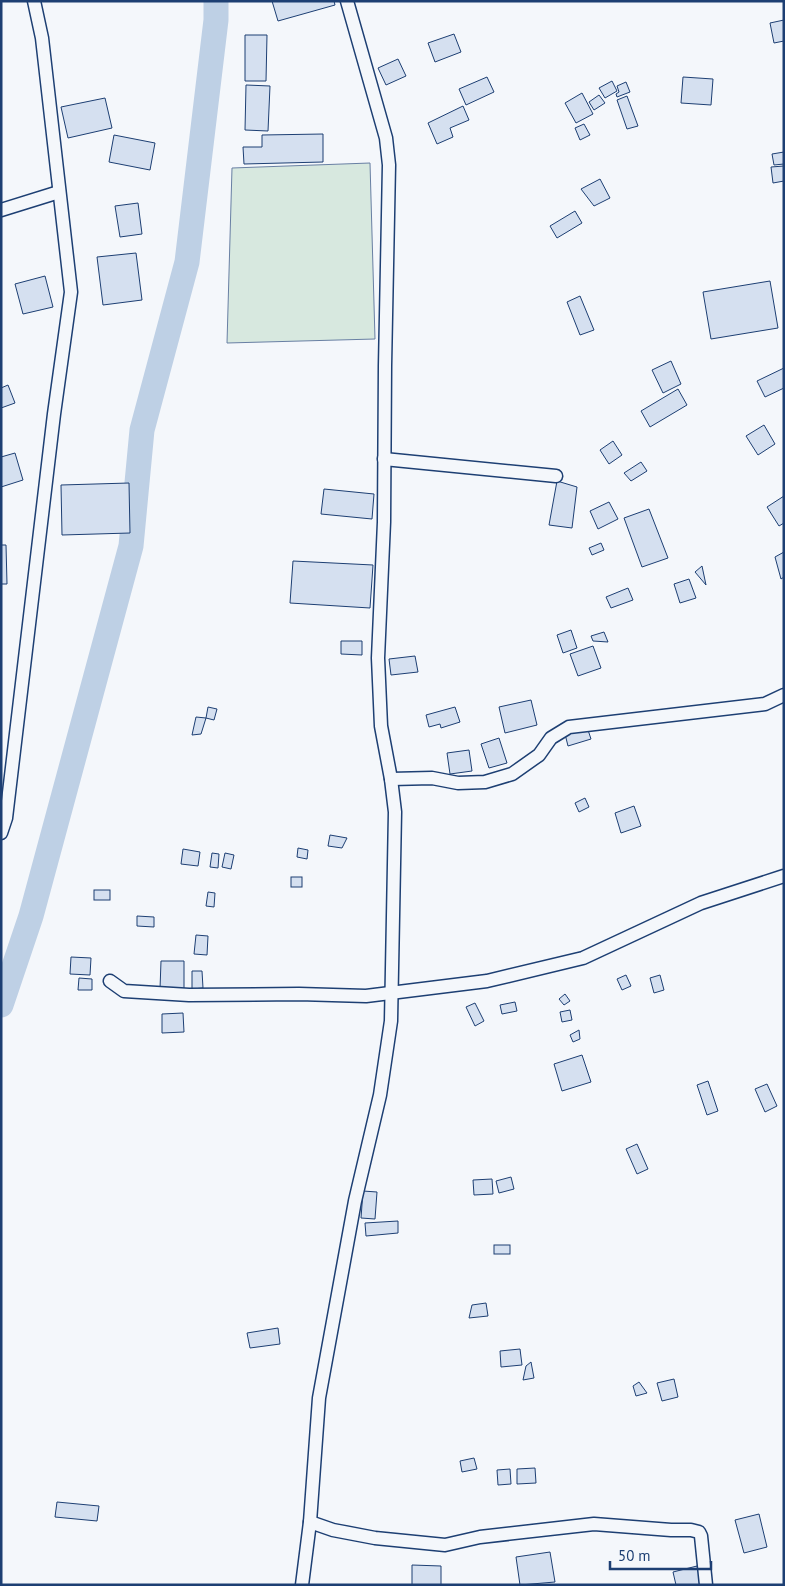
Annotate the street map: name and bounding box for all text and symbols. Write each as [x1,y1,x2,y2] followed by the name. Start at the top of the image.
[610,1538,711,1570] scale bar
[618,1546,651,1565] text: 50 m

